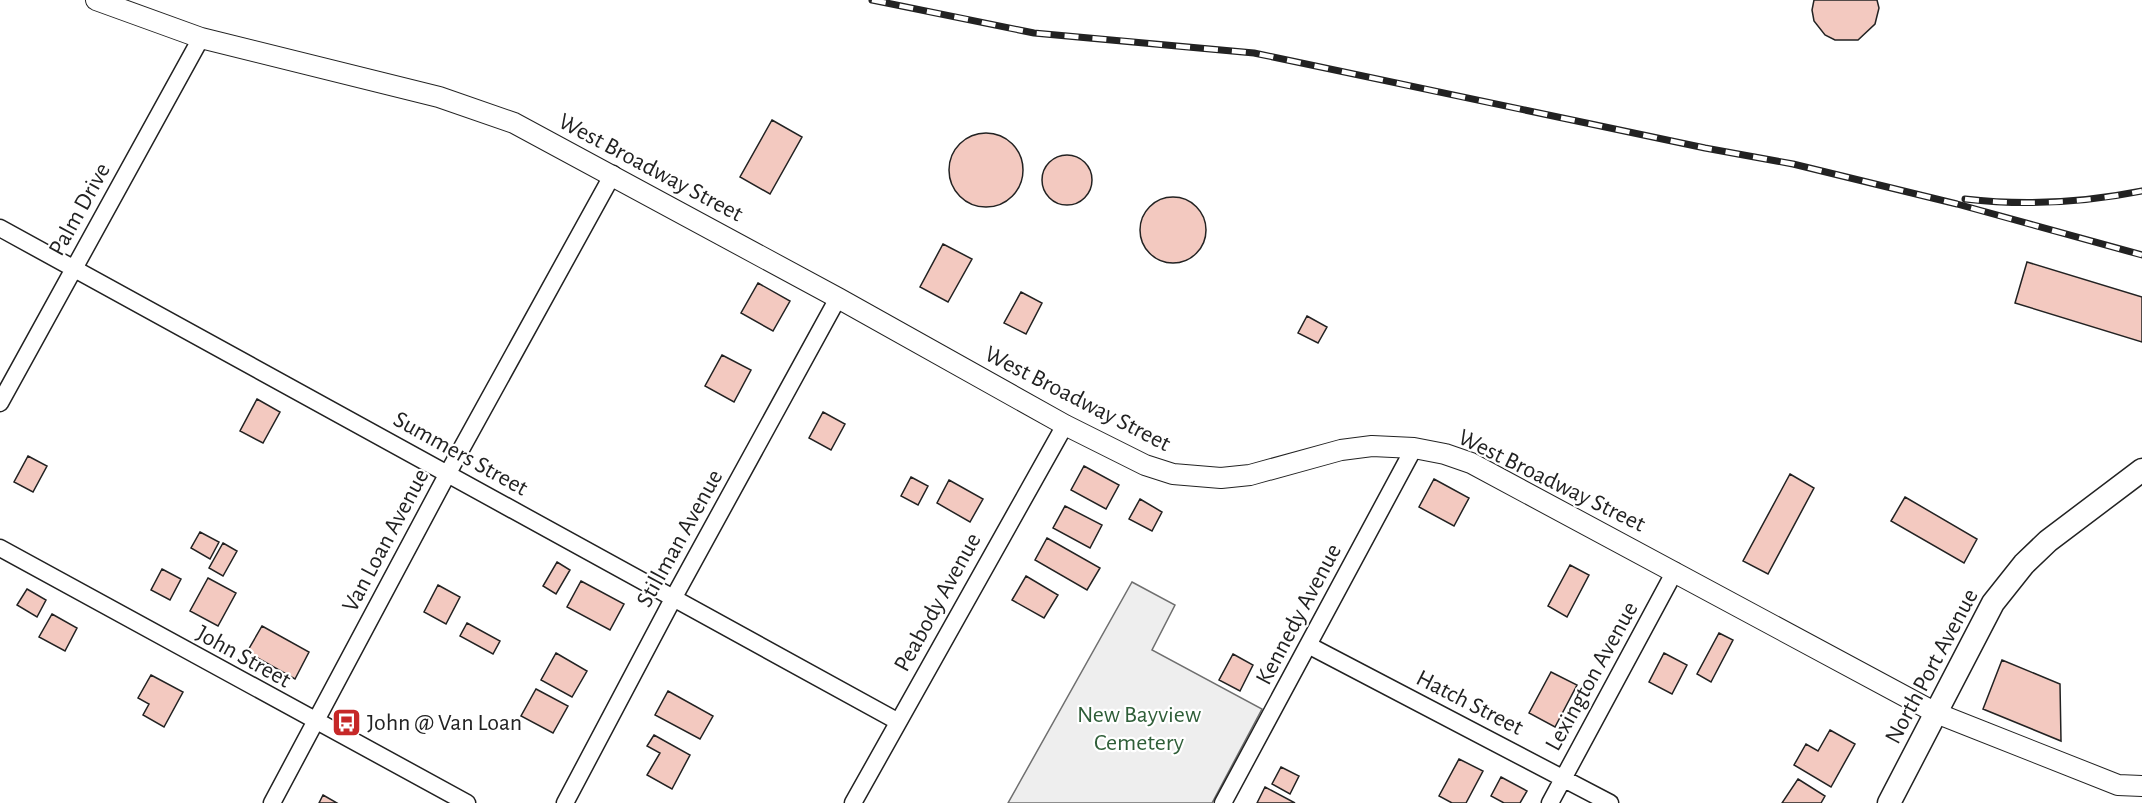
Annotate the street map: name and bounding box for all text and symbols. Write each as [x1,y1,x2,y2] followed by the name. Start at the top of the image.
[554,109,747,227] street label: West Broadway Street
[45,159,115,260] street label: Palm Drive
[981,342,1175,456] street label: West Broadway Street
[389,407,532,501] street label: Summers Street
[1454,425,1649,537] street label: West Broadway Street
[338,465,434,616] street label: Van Loan Avenue
[632,466,727,611] street label: Stillman Avenue
[890,529,986,676] street label: Peabody Avenue
[1252,540,1346,689] street label: Kennedy Avenue
[1881,585,1983,748] street label: North Port Avenue
[1541,598,1643,755] street label: Lexington Avenue
[192,621,295,693] street label: John Street
[1412,666,1527,740] street label: Hatch Street
[1077,703,1201,755] park label: New Bayview Cemetery
[330,706,362,738] bus stop icon: John @ Van Loan
[367,711,522,735] place label: John @ Van Loan

